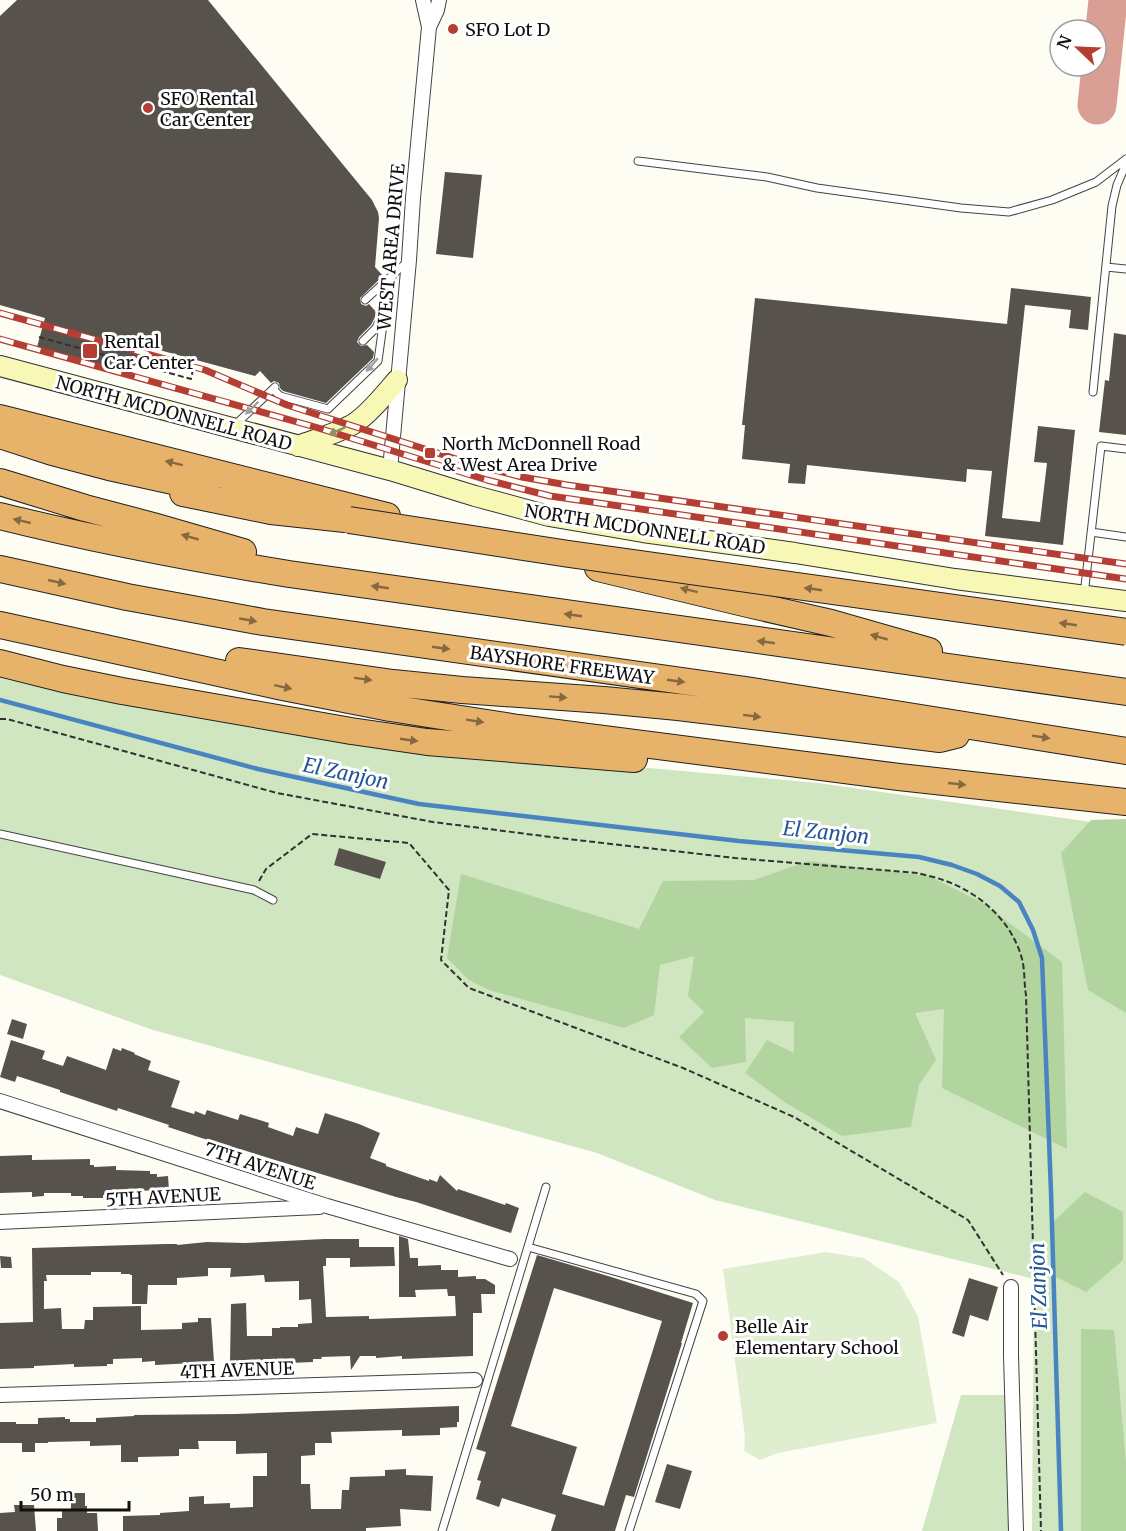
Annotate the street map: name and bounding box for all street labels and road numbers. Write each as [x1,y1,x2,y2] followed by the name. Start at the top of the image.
[372,162,410,332] street label: WEST AREA DRIVE
[53,370,295,456] street label: NORTH MCDONNELL ROAD
[523,499,767,559] street label: NORTH MCDONNELL ROAD
[468,641,656,689] street label: BAYSHORE FREEWAY
[201,1137,319,1195] street label: 7TH AVENUE
[105,1182,222,1211] street label: 5TH AVENUE
[179,1356,295,1383] street label: 4TH AVENUE

